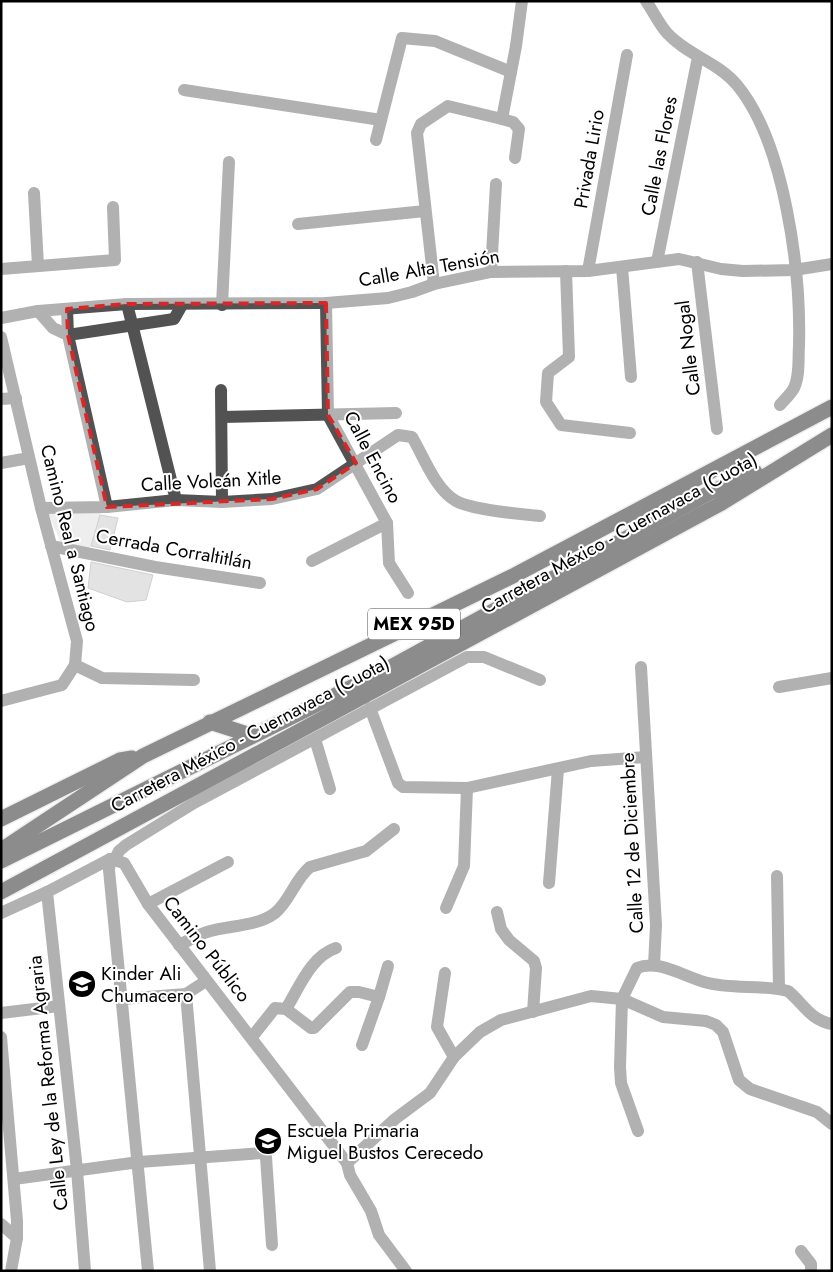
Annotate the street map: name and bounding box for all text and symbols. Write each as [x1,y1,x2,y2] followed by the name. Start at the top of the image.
[634,94,684,218] street label: Calle las Flores
[567,107,611,211] street label: Privada Lirio
[357,242,501,294] street label: Calle Alta Tensión
[669,299,707,397] street label: Calle Nogal
[337,406,409,508] street label: Calle Encino
[34,442,106,634] street label: Camino Real a Santiago
[476,446,762,620] street label: Carretera México - Cuernavaca (Cuota)
[140,464,282,498] street label: Calle Volcán Xitle
[94,522,254,576] street label: Cerrada Corraltitlán
[368,608,460,640] road number: MEX 95D
[106,649,394,819] street label: Carretera México - Cuernavaca (Cuota)
[614,752,650,934] street label: Calle 12 de Diciembre
[157,890,257,1008] street label: Camino Público
[21,954,75,1212] street label: Calle Ley de la Reforma Agraria
[101,960,193,1009] place label: Kinder Ali Chumacero
[67,969,97,999] school or university icon: Kinder Ali Chumacero
[287,1117,483,1166] place label: Escuela Primaria Miguel Bustos Cerecedo
[253,1126,283,1156] school or university icon: Escuela Primaria Miguel Bustos Cerecedo

